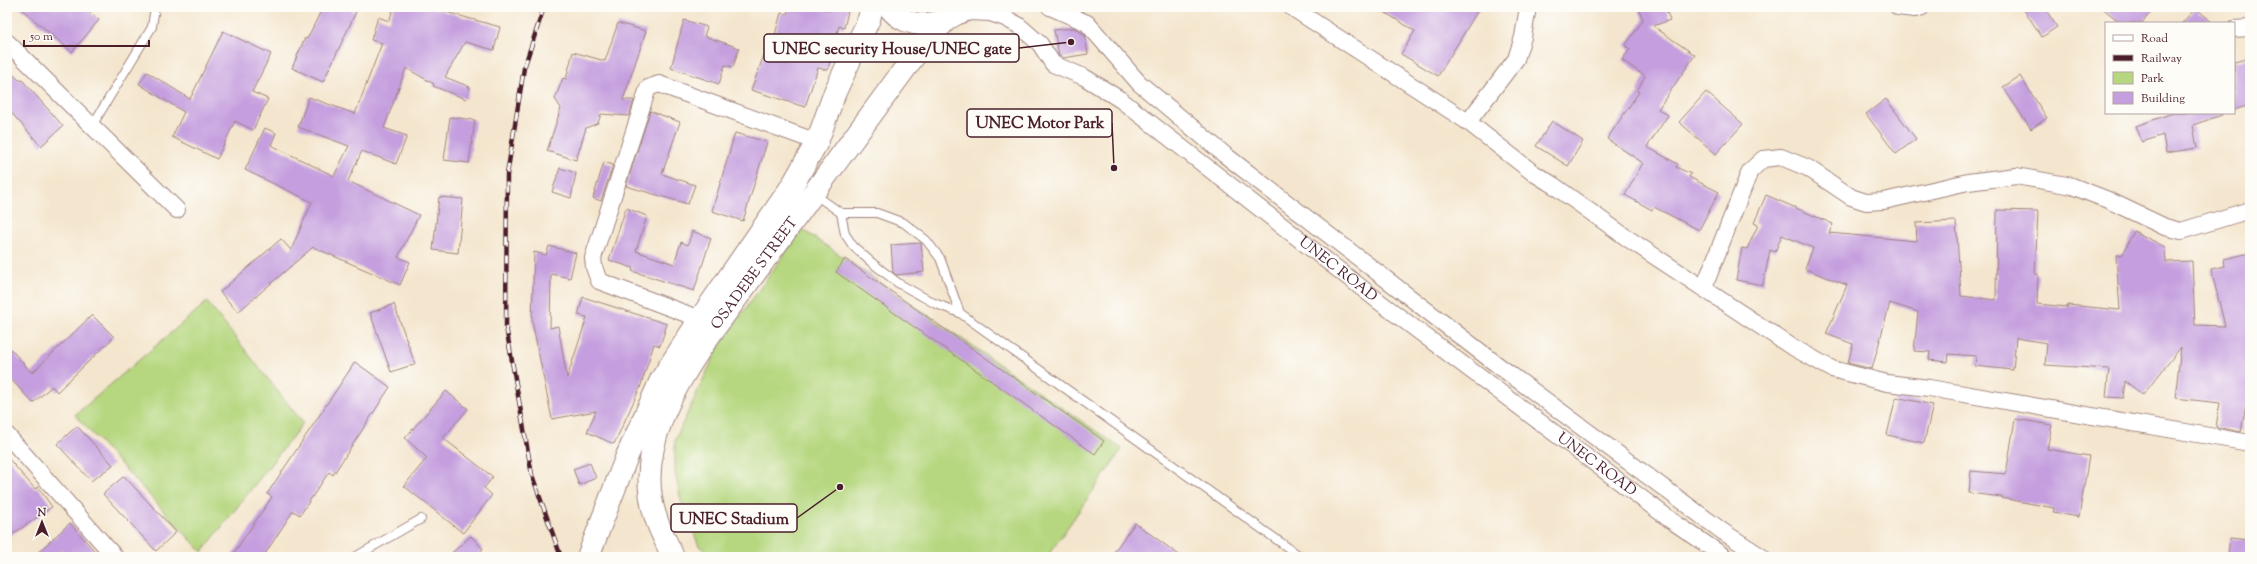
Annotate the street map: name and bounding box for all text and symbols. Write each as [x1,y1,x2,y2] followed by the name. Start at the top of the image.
[24,22,149,48] scale bar
[2105,22,2235,114] legend
[29,28,53,46] text: 50 m
[2141,30,2168,48] text: Road
[764,34,1019,62] callout: UNEC security House/UNEC gate
[772,39,1012,62] text: UNEC security House/UNEC gate
[2141,50,2182,68] text: Railway
[2141,70,2164,88] text: Park
[2141,90,2185,108] text: Building
[967,109,1112,137] callout: UNEC Motor Park
[975,113,1105,136] text: UNEC Motor Park
[706,212,803,334] street label: OSADEBE STREET
[1294,232,1382,307] street label: UNEC ROAD
[1552,428,1641,501] street label: UNEC ROAD
[22,502,62,542] north arrow
[671,504,797,532] callout: UNEC Stadium
[37,505,47,521] text: N
[679,509,790,532] text: UNEC Stadium

